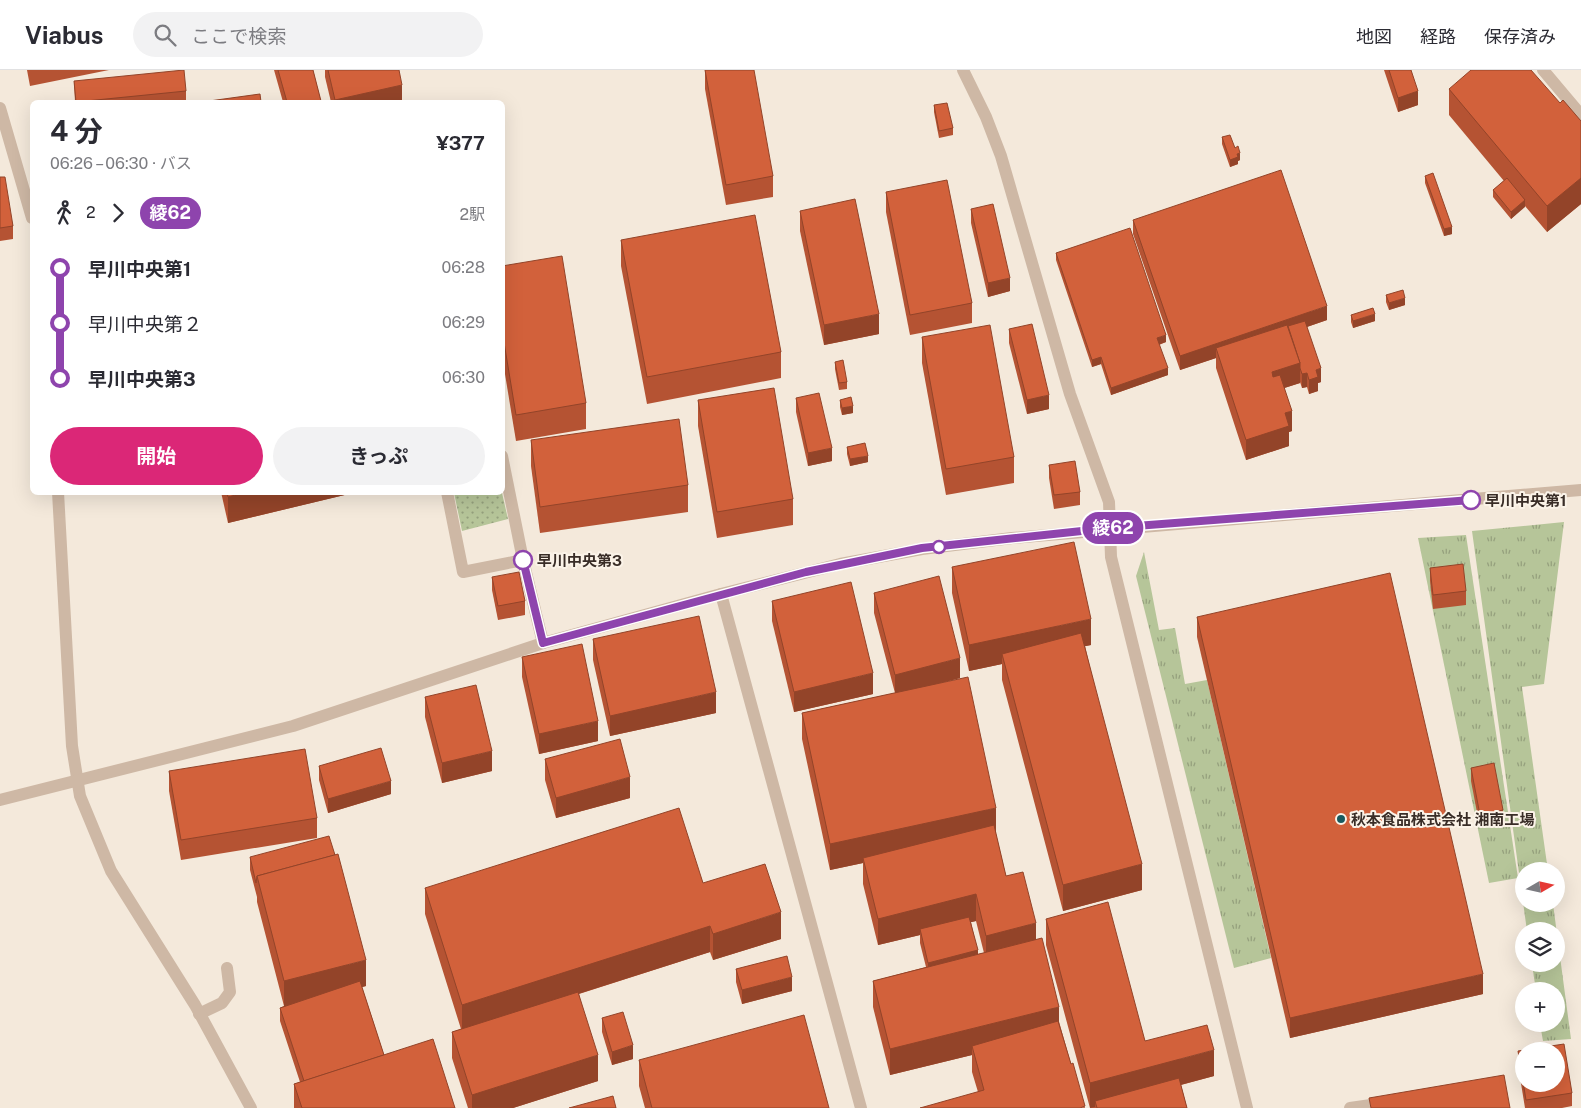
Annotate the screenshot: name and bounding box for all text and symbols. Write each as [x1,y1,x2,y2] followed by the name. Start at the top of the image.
[133,12,483,57] search box
[25,21,103,49] text: Viabus
[151,21,179,49] icon: search
[191,25,286,47] text: ここで検索
[1356,26,1392,47] text: 地図
[1420,26,1456,47] text: 経路
[1484,26,1556,47] text: 保存済み
[50,114,103,147] text: 4 分
[436,132,485,154] text: ¥377
[50,154,192,173] text: 06:26 – 06:30 · バス
[50,199,78,227] icon: walk
[104,199,132,227] icon: forward
[150,202,191,223] text: 綾62
[86,203,96,222] text: 2
[459,205,485,224] text: 2駅
[88,258,191,280] text: 早川中央第1
[442,258,485,277] text: 06:28
[88,313,202,335] text: 早川中央第２
[442,313,485,332] text: 06:29
[88,368,196,390] text: 早川中央第3
[442,368,485,387] text: 06:30
[50,427,263,485] button: 開始
[273,427,485,485] button: きっぷ
[1461,490,1481,510] marker: 早川中央第1
[1485,492,1566,509] place label: 早川中央第1
[1084,512,1142,544] line badge: 綾62
[1092,517,1134,538] text: 綾62
[932,540,946,554] unlabelled marker
[513,550,533,570] marker: 早川中央第3
[537,552,622,569] place label: 早川中央第3
[1351,811,1534,828] place label: 秋本食品株式会社 湘南工場
[1335,813,1347,825] marker: 秋本食品株式会社 湘南工場
[1515,862,1565,912] north arrow
[1515,862,1565,1092] map controls
[1515,922,1565,972] button: layers
[1515,982,1565,1032] button: +
[1515,1042,1565,1092] button: −

